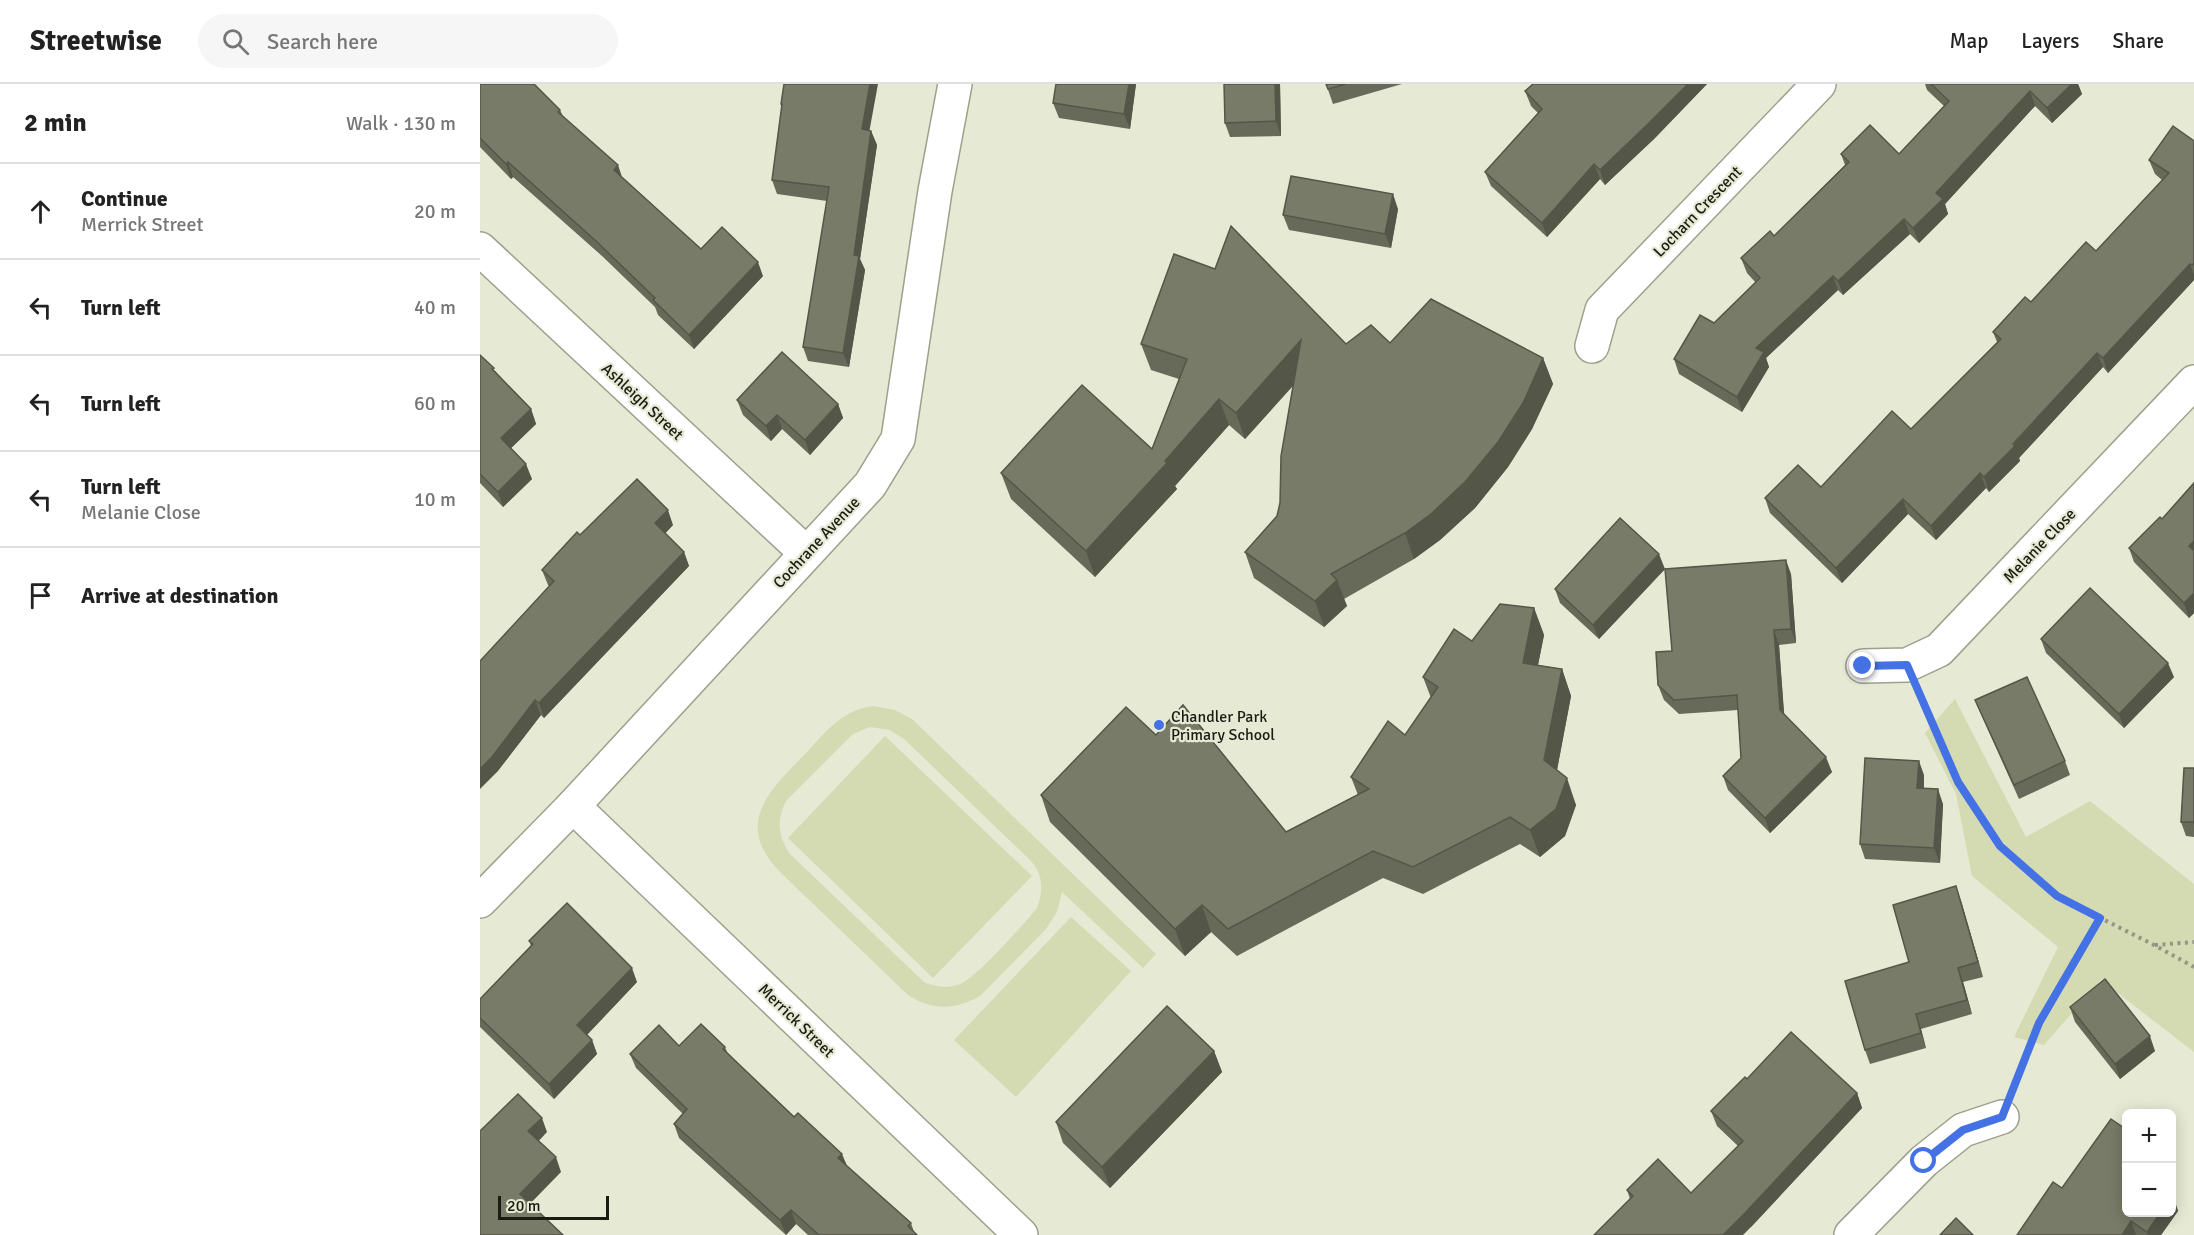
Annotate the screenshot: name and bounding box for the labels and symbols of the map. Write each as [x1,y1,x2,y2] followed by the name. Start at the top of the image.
[1649,162,1746,261] street label: Locharn Crescent
[597,359,688,445] street label: Ashleigh Street
[769,493,864,593] street label: Cochrane Avenue
[1999,504,2080,587] street label: Melanie Close
[1849,652,1875,678] route end
[1171,707,1275,745] place label: Chandler Park Primary School
[1152,718,1166,732] marker: Chandler Park Primary School
[754,979,839,1062] street label: Merrick Street
[1910,1147,1936,1173] route start
[498,1193,609,1220] scale bar

